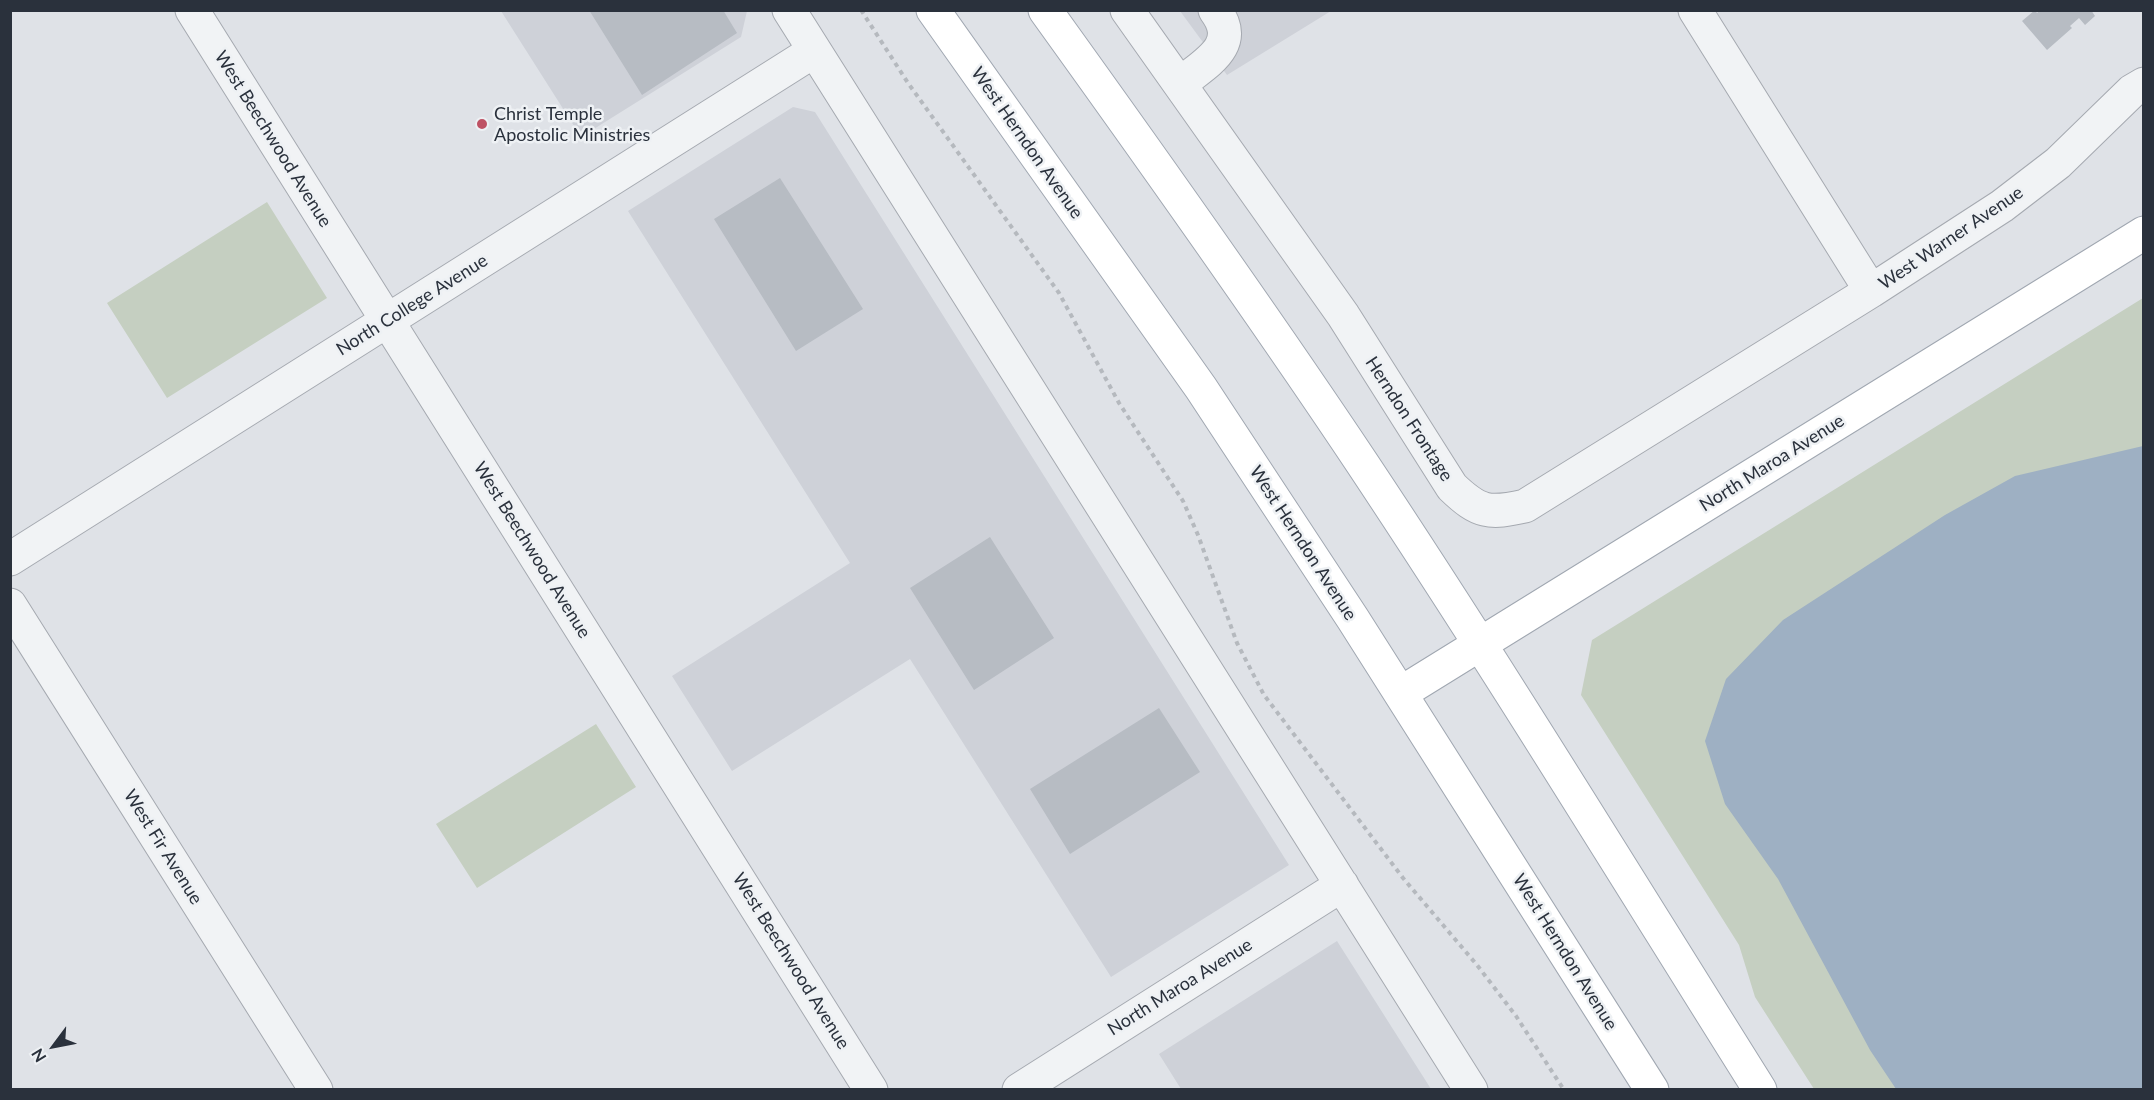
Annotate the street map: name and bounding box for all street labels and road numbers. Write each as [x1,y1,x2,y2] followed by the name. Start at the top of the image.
[210,47,336,231] street label: West Beechwood Avenue
[967,63,1087,223] street label: West Herndon Avenue
[1875,182,2027,294] street label: West Warner Avenue
[332,250,492,360] street label: North College Avenue
[1361,353,1457,485] street label: Herndon Frontage
[1696,410,1848,516] street label: North Maroa Avenue
[469,458,595,642] street label: West Beechwood Avenue
[1245,462,1361,624] street label: West Herndon Avenue
[119,786,207,908] street label: West Fir Avenue
[728,869,854,1053] street label: West Beechwood Avenue
[1508,870,1622,1034] street label: West Herndon Avenue
[1104,934,1256,1040] street label: North Maroa Avenue

